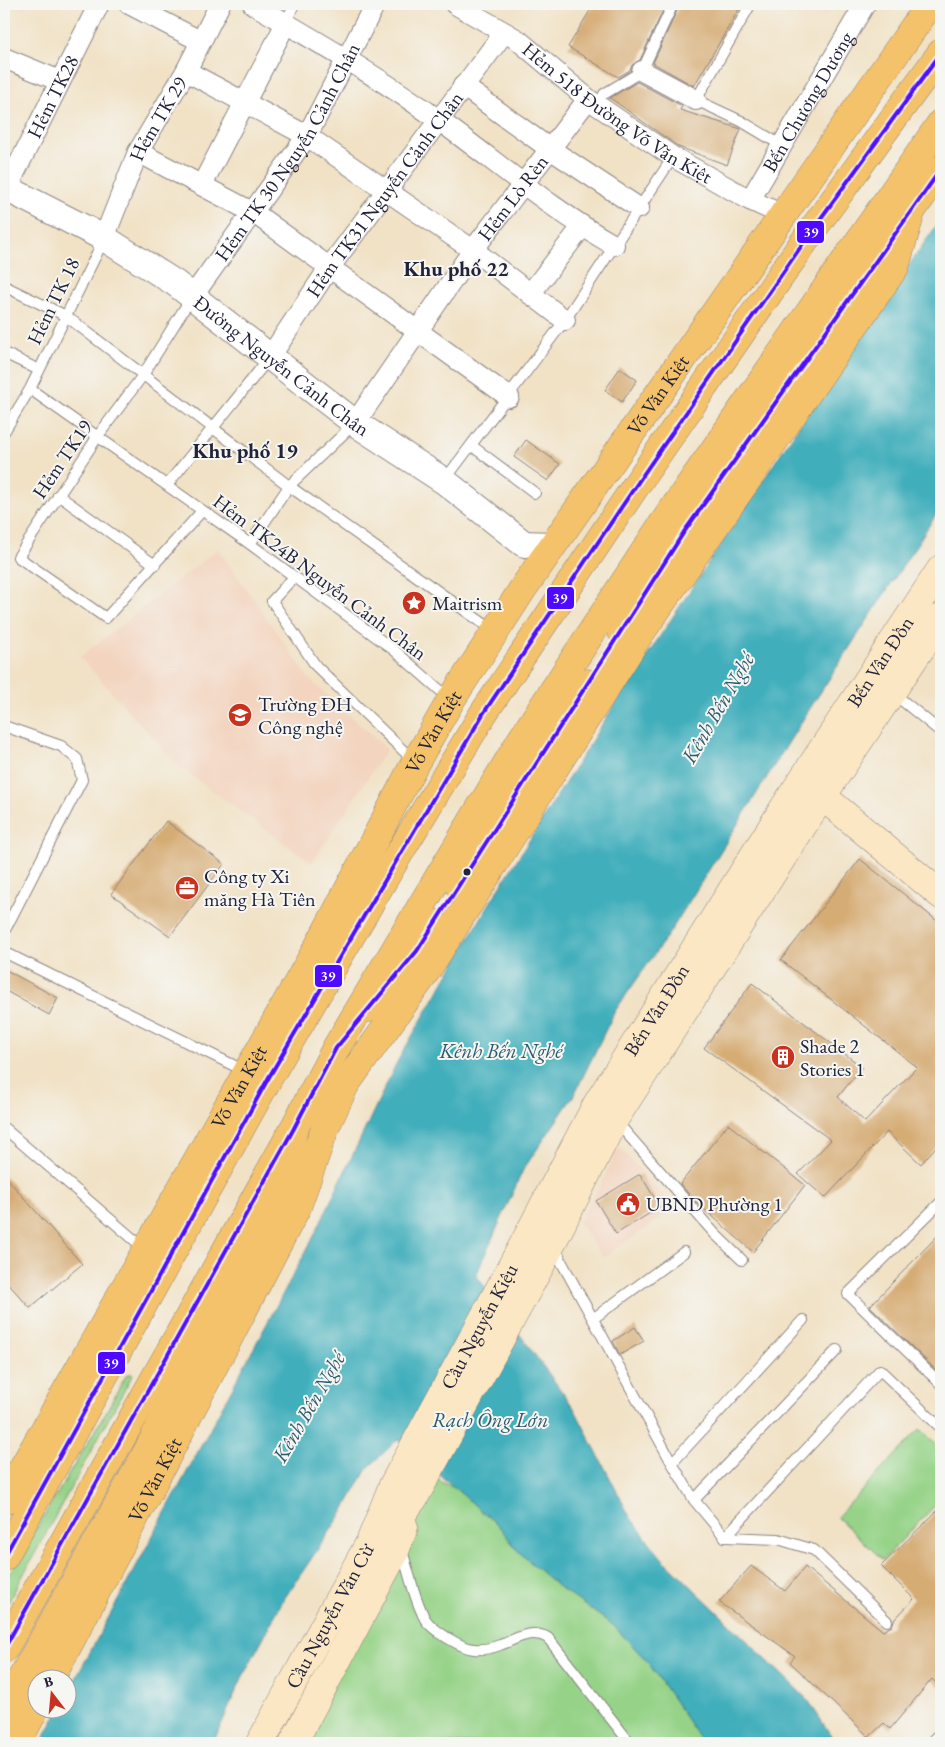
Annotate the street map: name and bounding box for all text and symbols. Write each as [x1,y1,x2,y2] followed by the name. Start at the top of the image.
[756,26,859,177] street label: Bến Chương Dương
[517,36,718,190] street label: Hẻm 518 Đường Võ Văn Kiệt
[209,38,366,266] street label: Hẻm TK 30 Nguyễn Cảnh Chân
[21,51,84,143] street label: Hẻm TK28
[123,72,193,165] street label: Hẻm TK 29
[300,86,469,302] street label: Hẻm TK31 Nguyễn Cảnh Chân
[472,149,554,246] street label: Hẻm Lò Rèn
[796,220,825,244] line badge: 39
[804,223,819,241] text: 39
[21,253,85,349] street label: Hẻm TK 18
[403,255,509,282] district label: Khu phố 22
[188,289,375,442] street label: Đường Nguyễn Cảnh Chân
[621,349,695,440] street label: Võ Văn Kiệt
[26,414,98,503] street label: Hẻm TK19
[192,437,298,464] district label: Khu phố 19
[208,488,433,666] street label: Hẻm TK24B Nguyễn Cảnh Chân
[546,586,575,610] line badge: 39
[553,589,568,607] text: 39
[401,590,427,616] place icon: Maitrism
[432,590,503,616] place label: Maitrism
[841,611,920,712] street label: Bến Vân Đồn
[675,646,761,769] water label: Kênh Bến Nghé
[399,684,468,778] street label: Võ Văn Kiệt
[258,691,352,740] place label: Trường ĐH Công nghệ
[227,702,253,728] school or university icon: Trường ĐH Công nghệ
[204,863,316,912] place label: Công ty Xi măng Hà Tiên
[462,867,472,877] unlabelled marker
[174,875,200,901] office icon: Công ty Xi măng Hà Tiên
[618,959,695,1061] street label: Bến Vân Đồn
[314,964,343,988] line badge: 39
[321,967,336,985] text: 39
[800,1033,865,1082] place label: Shade 2 Stories 1
[438,1037,564,1064] water label: Kênh Bến Nghé
[205,1040,273,1133] street label: Võ Văn Kiệt
[770,1044,796,1070] building icon: Shade 2 Stories 1
[615,1191,641,1217] public building icon: UBND Phường 1
[646,1191,783,1217] place label: UBND Phường 1
[434,1259,524,1394] street label: Cầu Nguyễn Kiệu
[266,1345,352,1468] water label: Kênh Bến Nghé
[97,1351,126,1375] line badge: 39
[104,1354,119,1372] text: 39
[432,1406,548,1433] water label: Rạch Ông Lớn
[122,1432,188,1526] street label: Võ Văn Kiệt
[279,1538,380,1693] street label: Cầu Nguyễn Văn Cừ
[28,1670,78,1720] north arrow
[42,1672,55,1691] text: B

